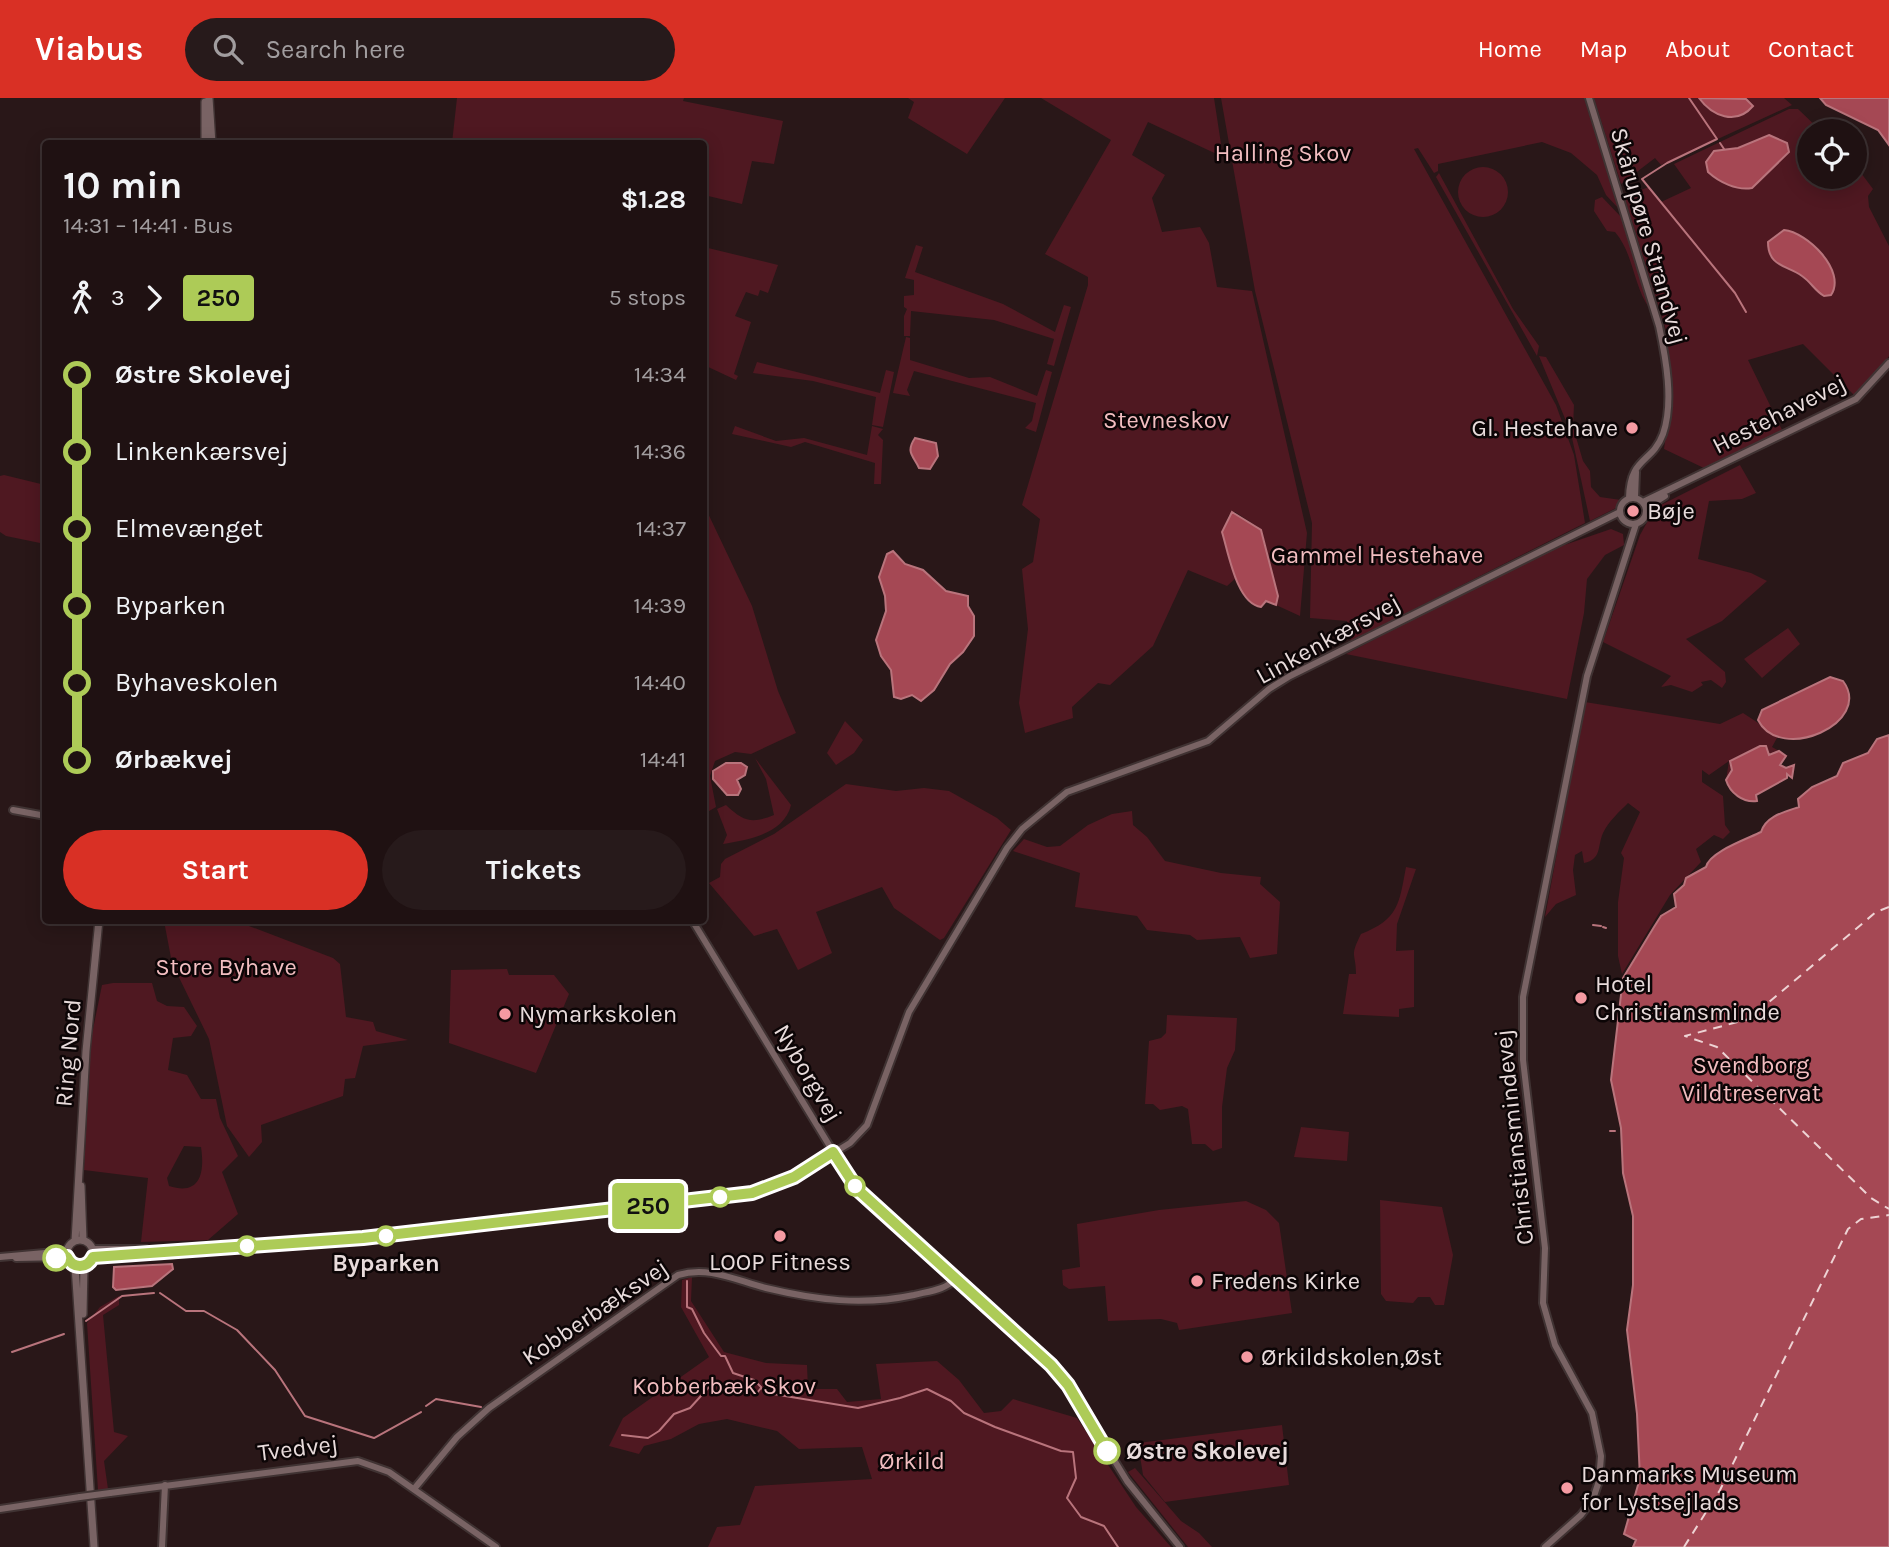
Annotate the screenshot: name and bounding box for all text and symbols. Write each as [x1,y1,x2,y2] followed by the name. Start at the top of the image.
[185,18,675,81] search box
[35,30,143,68] text: Viabus
[209,30,247,68] icon: search
[265,34,405,65] text: Search here
[1478,35,1542,63] text: Home
[1580,35,1627,63] text: Map
[1665,35,1730,63] text: About
[1768,35,1854,63] text: Contact
[1797,119,1867,189] map controls
[1797,119,1867,189] button: locate
[1605,124,1693,348] street label: Skårupøre Strandvej
[1215,139,1351,167] park label: Halling Skov
[63,163,182,208] text: 10 min
[621,184,686,215] text: $1.28
[63,212,233,239] text: 14:31 – 14:41 · Bus
[63,279,101,317] icon: walk
[135,279,173,317] icon: forward
[111,284,125,311] text: 3
[197,284,240,312] text: 250
[609,284,686,311] text: 5 stops
[115,359,292,390] text: Østre Skolevej
[634,361,686,388] text: 14:34
[1707,368,1851,460] street label: Hestehavevej
[1103,406,1229,434] park label: Stevneskov
[1471,414,1618,442] place label: Gl. Hestehave
[1624,420,1640,436] marker: Gl. Hestehave
[115,436,289,467] text: Linkenkærsvej
[634,438,686,465] text: 14:36
[1647,497,1695,525] place label: Bøje
[1625,503,1641,519] marker: Bøje
[115,513,263,544] text: Elmevænget
[636,515,686,542] text: 14:37
[1271,541,1483,569] park label: Gammel Hestehave
[1251,588,1405,690] street label: Linkenkærsvej
[115,590,226,621] text: Byparken
[633,592,686,619] text: 14:39
[115,667,279,698] text: Byhaveskolen
[634,669,686,696] text: 14:40
[115,744,233,775] text: Ørbækvej
[640,746,686,773] text: 14:41
[63,830,368,910] button: Start
[382,830,686,910] button: Tickets
[155,953,297,981] park label: Store Byhave
[1595,970,1780,1026] place label: Hotel Christiansminde
[1573,990,1589,1006] marker: Hotel Christiansminde
[49,998,87,1108] street label: Ring Nord
[519,1000,677,1028] place label: Nymarkskolen
[497,1006,513,1022] marker: Nymarkskolen
[768,1019,848,1127] street label: Nyborgvej
[1489,1028,1539,1246] street label: Christiansmindevej
[1681,1051,1821,1107] park label: Svendborg Vildtreservat
[845,1176,865,1196] unlabelled marker
[608,1183,688,1229] line badge: 250
[710,1187,730,1207] unlabelled marker
[626,1192,670,1220] text: 250
[376,1226,396,1246] marker: Byparken
[772,1228,788,1244] marker: LOOP Fitness
[237,1236,257,1256] unlabelled marker
[43,1245,69,1271] unlabelled marker
[709,1248,851,1276] place label: LOOP Fitness
[332,1249,440,1277] place label: Byparken
[517,1253,673,1371] street label: Kobberbæksvej
[1211,1267,1360,1295] place label: Fredens Kirke
[1189,1273,1205,1289] marker: Fredens Kirke
[1261,1343,1442,1371] place label: Ørkildskolen,Øst
[1239,1349,1255,1365] marker: Ørkildskolen,Øst
[632,1372,816,1400] park label: Kobberbæk Skov
[256,1429,340,1467] street label: Tvedvej
[1126,1437,1289,1465] place label: Østre Skolevej
[1094,1438,1120,1464] marker: Østre Skolevej
[879,1447,945,1475] park label: Ørkild
[1581,1460,1798,1516] place label: Danmarks Museum for Lystsejlads
[1559,1480,1575,1496] marker: Danmarks Museum for Lystsejlads

